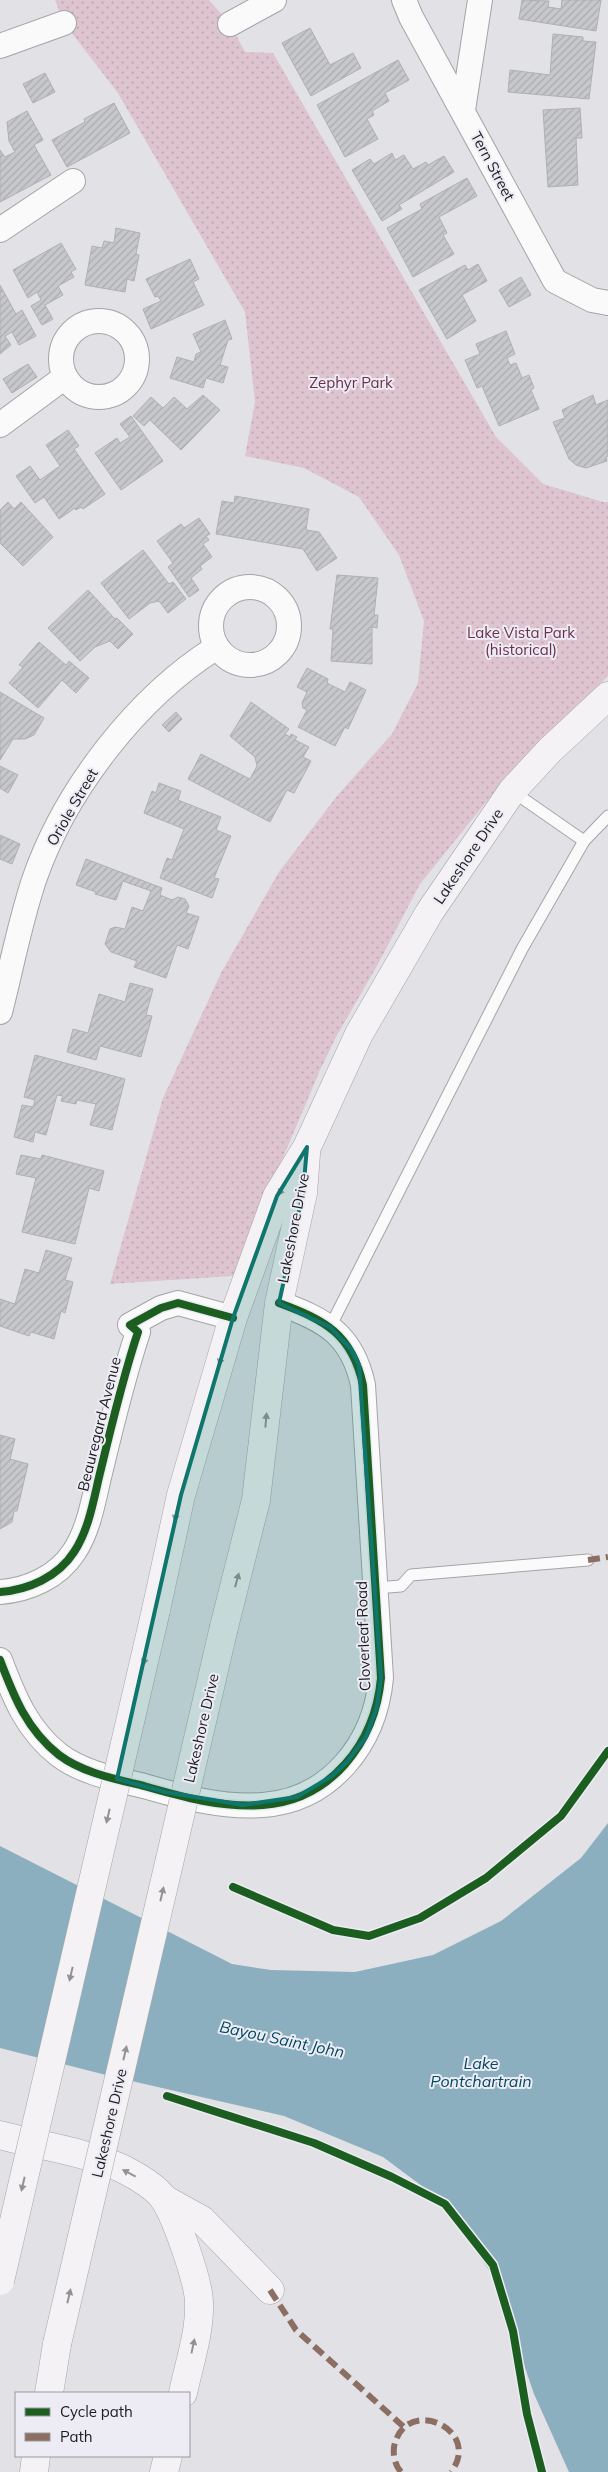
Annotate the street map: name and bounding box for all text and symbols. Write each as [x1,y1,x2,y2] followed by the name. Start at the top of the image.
[467,128,519,204] street label: Tern Street
[309,373,393,392] park label: Zephyr Park
[467,623,575,659] park label: Lake Vista Park (historical)
[42,765,102,849] street label: Oriole Street
[429,805,507,907] street label: Lakeshore Drive
[273,1172,313,1284] street label: Lakeshore Drive
[277,1182,286,1195] one-way arrow
[216,1351,224,1366] one-way arrow
[73,1355,125,1493] street label: Beauregard Avenue
[262,1412,270,1428] one-way arrow
[172,1507,180,1523] one-way arrow
[233,1572,241,1587] one-way arrow
[352,1581,374,1691] street label: Cloverleaf Road
[141,1650,149,1665] one-way arrow
[179,1672,223,1784] street label: Lakeshore Drive
[104,1809,112,1824] one-way arrow
[158,1887,166,1902] one-way arrow
[67,1967,75,1982] one-way arrow
[218,2016,346,2062] water label: Bayou Saint John
[121,2045,129,2060] one-way arrow
[430,2053,532,2091] water label: Lake Pontchartrain
[87,2067,131,2179] street label: Lakeshore Drive
[122,2169,136,2177] one-way arrow
[19,2176,27,2191] one-way arrow
[65,2288,73,2304] one-way arrow
[189,2338,197,2353] one-way arrow
[15,2392,190,2457] legend
[60,2402,133,2421] text: Cycle path
[60,2427,92,2446] text: Path

